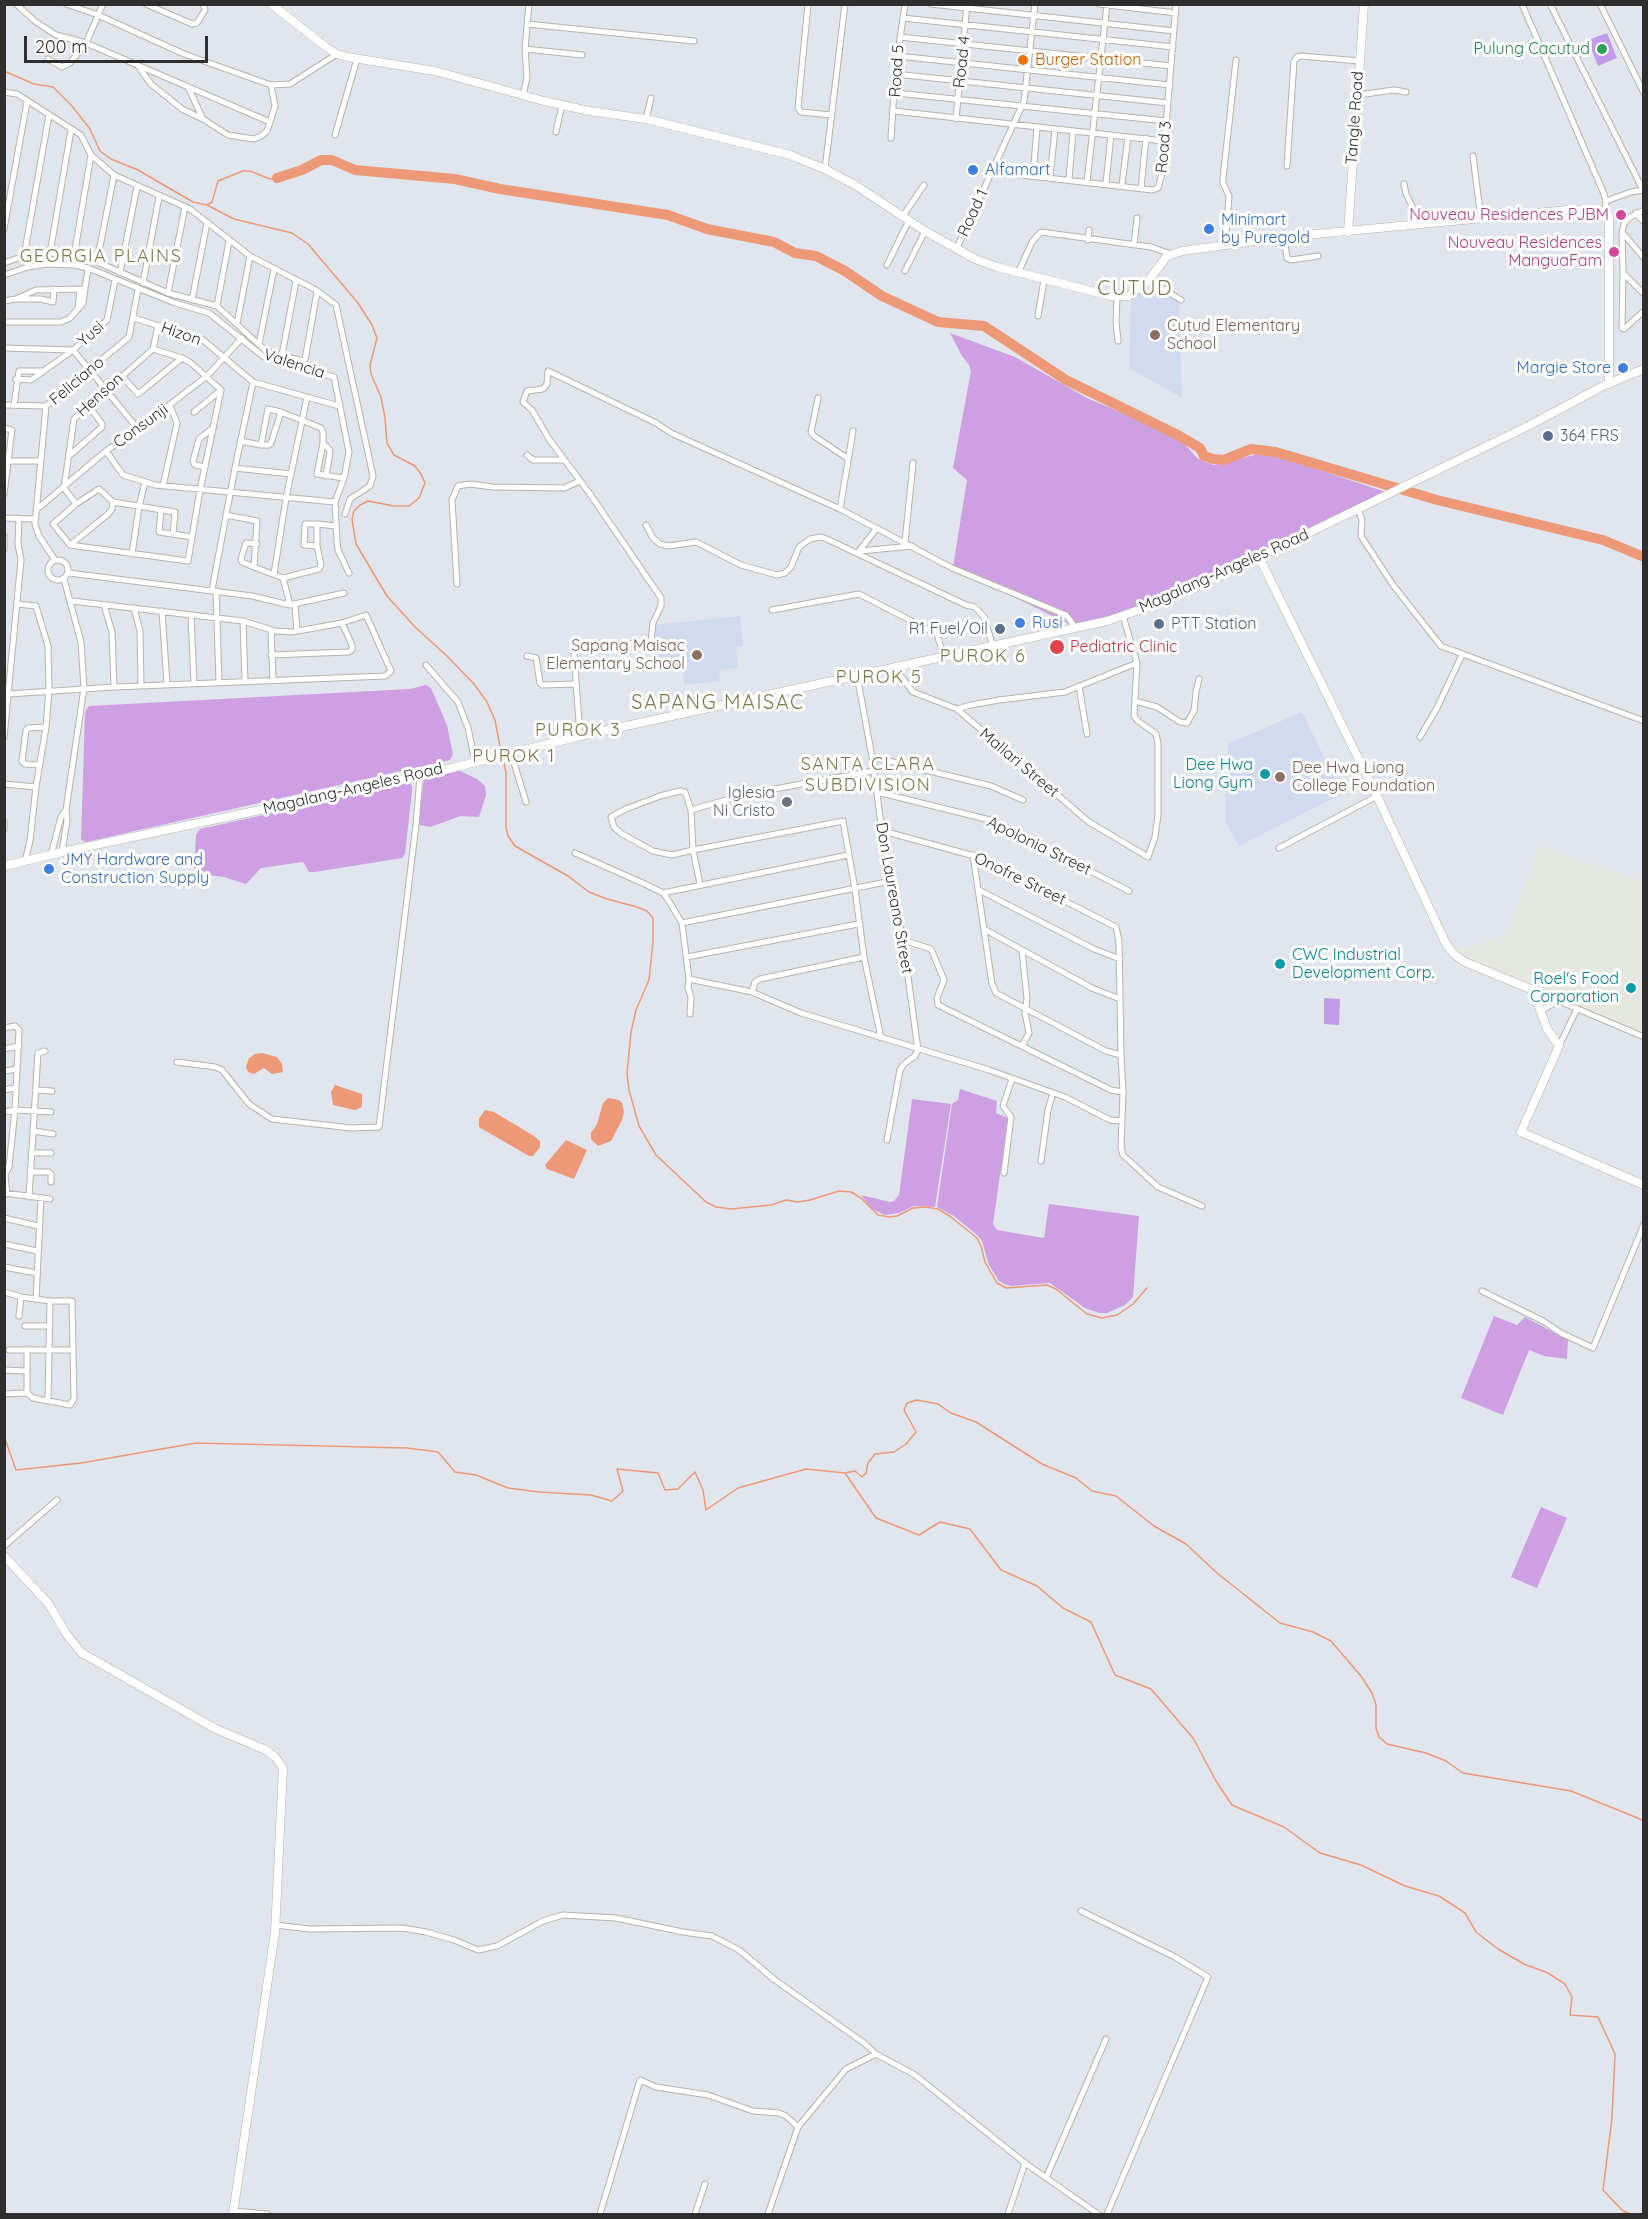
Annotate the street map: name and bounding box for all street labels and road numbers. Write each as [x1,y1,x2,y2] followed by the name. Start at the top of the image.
[950,35,974,89] street label: Road 4
[886,44,908,98] street label: Road 5
[1342,71,1368,165] street label: Tangle Road
[1152,120,1176,174] street label: Road 3
[954,186,992,240] street label: Road 1
[74,317,108,351] street label: Yusi
[158,318,204,350] street label: Hizon
[261,345,327,383] street label: Valencia
[46,353,108,409] street label: Feliciano
[73,369,127,421] street label: Henson
[110,400,172,452] street label: Consunji
[1136,525,1312,617] street label: Magalang-Angeles Road
[975,724,1063,802] street label: Mallari Street
[261,759,445,819] street label: Magalang-Angeles Road
[984,813,1094,879] street label: Apolonia Street
[871,821,917,975] street label: Don Laureano Street
[971,848,1069,910] street label: Onofre Street

